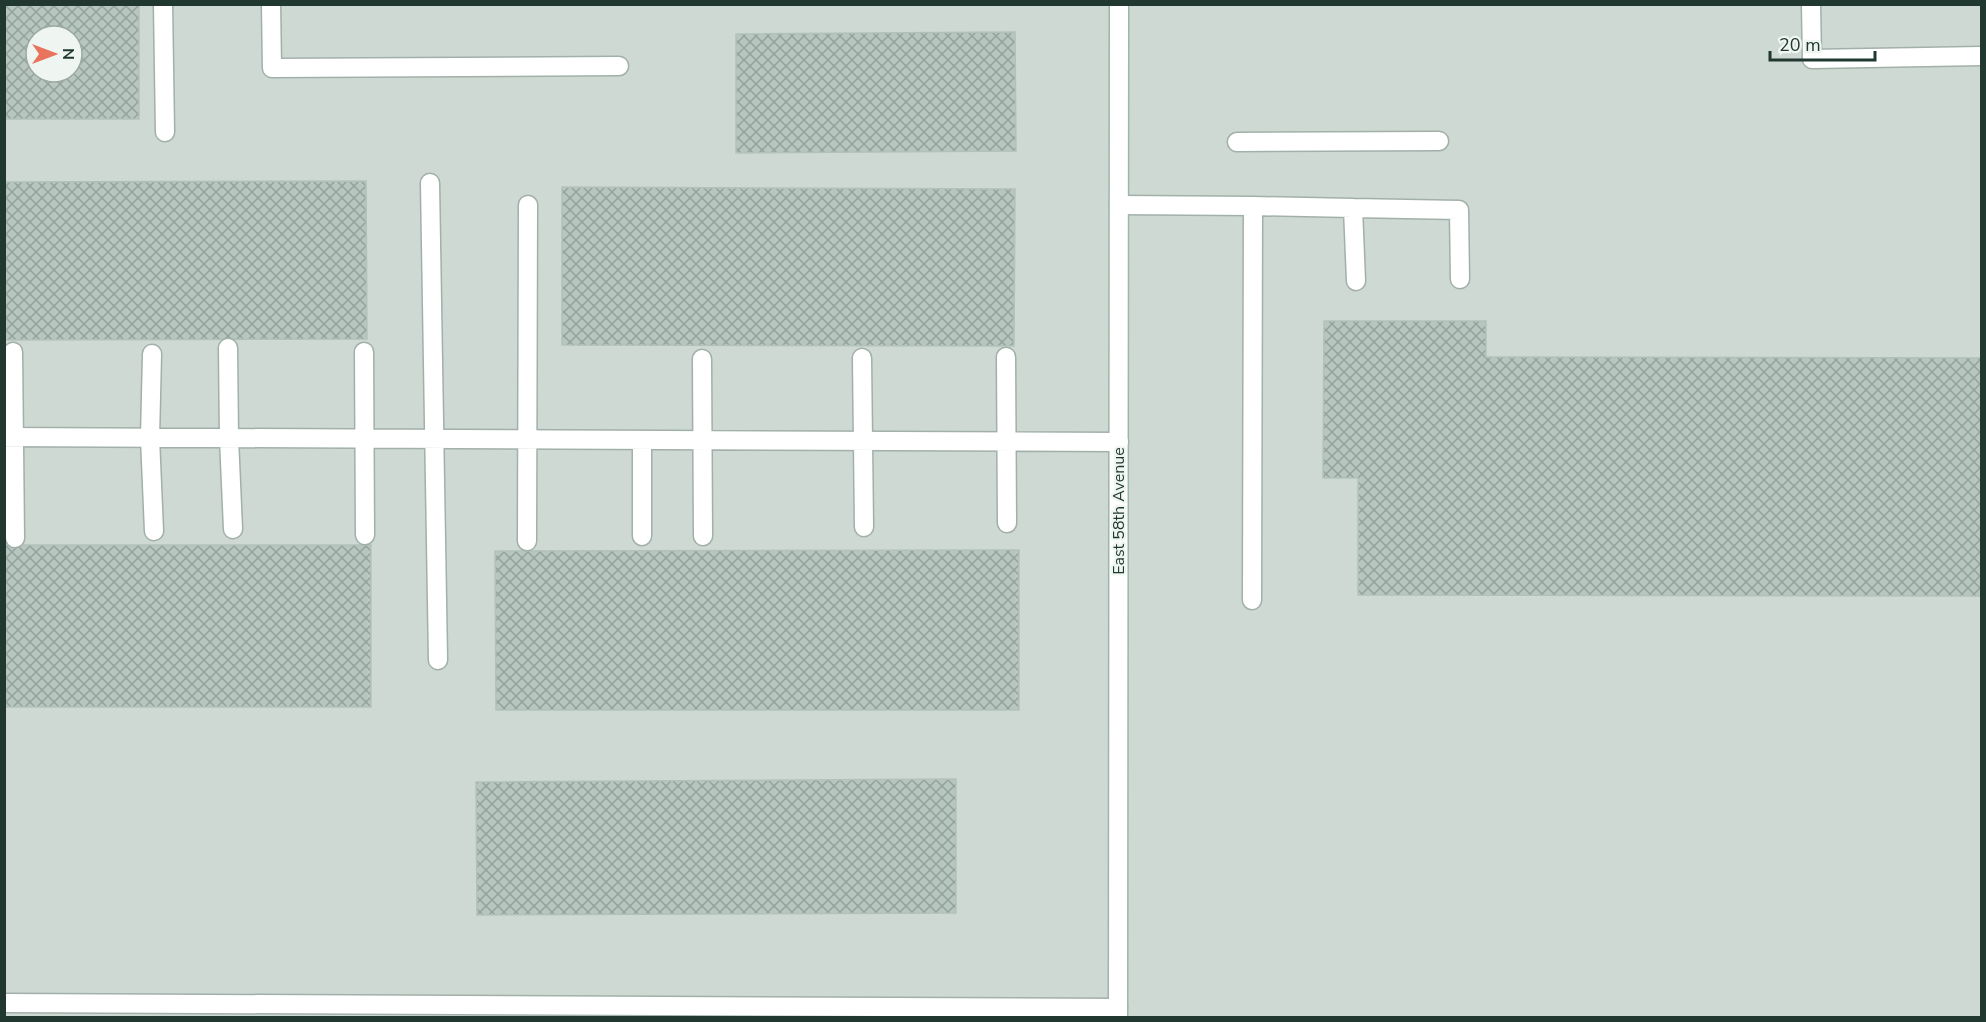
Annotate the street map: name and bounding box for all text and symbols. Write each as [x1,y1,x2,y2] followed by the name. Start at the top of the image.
[24,24,84,84] north arrow
[1770,24,1875,62] scale bar
[1779,33,1821,57] text: 20 m
[57,48,79,60] text: N
[1108,447,1130,575] street label: East 58th Avenue

